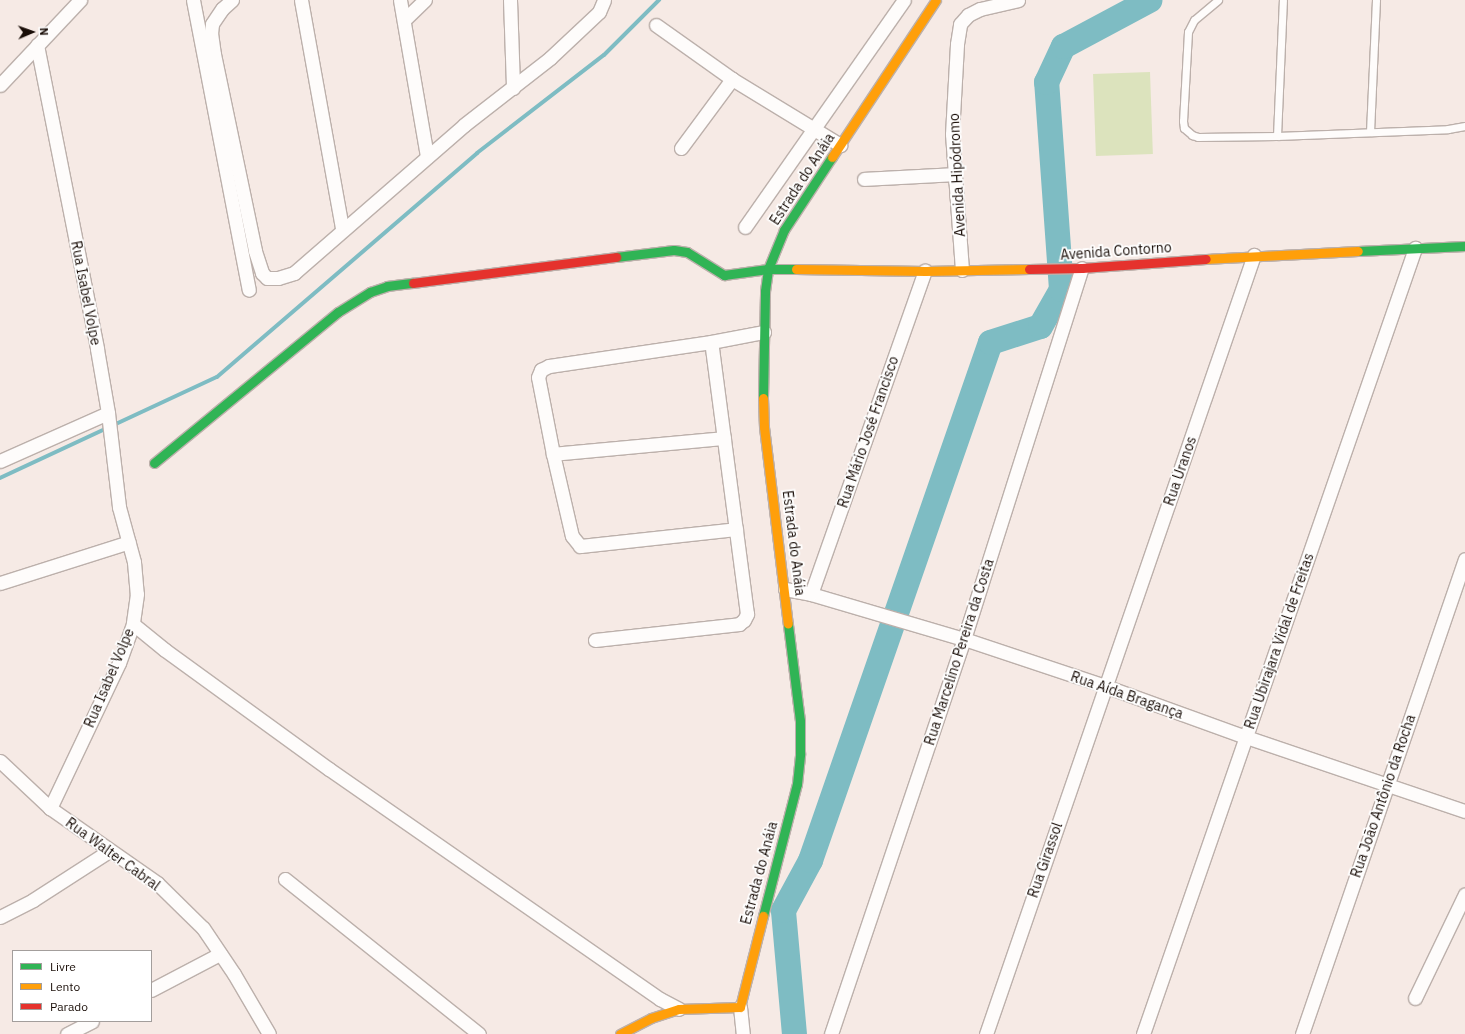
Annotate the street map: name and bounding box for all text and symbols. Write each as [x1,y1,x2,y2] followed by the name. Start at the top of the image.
[12,12,52,52] north arrow
[37,27,51,36] text: N
[945,113,969,237] street label: Avenida Hipódromo
[766,130,838,228] street label: Estrada do Anáia
[68,239,104,347] street label: Rua Isabel Volpe
[1060,239,1172,263] street label: Avenida Contorno
[834,354,902,510] street label: Rua Mário José Francisco
[1160,434,1200,508] street label: Rua Uranos
[779,489,809,597] street label: Estrada do Anáia
[1241,551,1317,731] street label: Rua Ubirajara Vidal de Freitas
[921,557,997,747] street label: Rua Marcelino Pereira da Costa
[81,626,137,730] street label: Rua Isabel Volpe
[1068,668,1186,722] street label: Rua Aída Bragança
[1347,712,1419,880] street label: Rua João Antônio da Rocha
[62,814,164,894] street label: Rua Walter Cabral
[737,820,781,926] street label: Estrada do Anáia
[1024,820,1066,900] street label: Rua Girassol
[12,950,152,1022] legend
[50,959,76,974] text: Livre
[50,979,80,994] text: Lento
[50,999,88,1014] text: Parado

